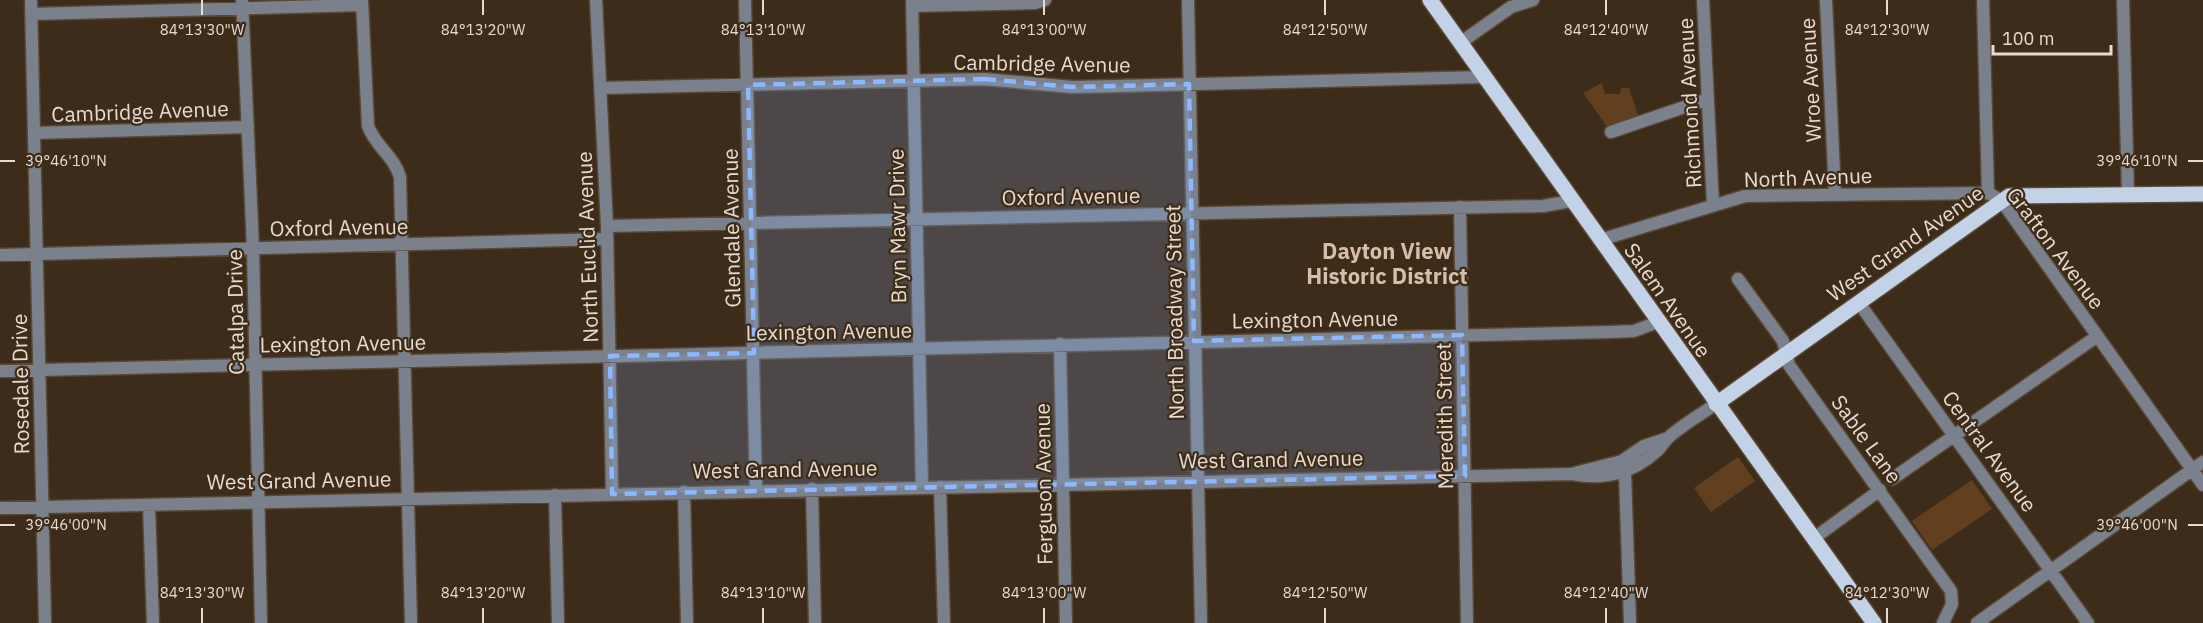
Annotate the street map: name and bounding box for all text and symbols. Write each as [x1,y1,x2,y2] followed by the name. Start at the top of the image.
[1671,17,1707,189] street label: Richmond Avenue
[1793,17,1827,143] street label: Wroe Avenue
[1993,18,2112,56] scale bar
[160,20,245,39] text: 84°13'30"W
[441,20,526,39] text: 84°13'20"W
[721,20,806,39] text: 84°13'10"W
[1002,20,1087,39] text: 84°13'00"W
[1283,20,1368,39] text: 84°12'50"W
[1564,20,1649,39] text: 84°12'40"W
[1845,20,1930,39] text: 84°12'30"W
[2002,27,2054,50] text: 100 m
[953,47,1131,79] street label: Cambridge Avenue
[51,94,229,128] street label: Cambridge Avenue
[716,148,746,308] street label: Glendale Avenue
[882,148,912,304] street label: Bryn Mawr Drive
[25,151,107,170] text: 39°46'10"N
[570,151,604,343] street label: North Euclid Avenue
[2096,151,2178,170] text: 39°46'10"N
[1743,161,1873,193] street label: North Avenue
[1821,178,1989,308] street label: West Grand Avenue
[1001,181,1141,211] street label: Oxford Avenue
[2001,181,2111,315] street label: Grafton Avenue
[1158,204,1190,420] street label: North Broadway Street
[269,212,409,242] street label: Oxford Avenue
[1306,236,1468,290] district label: Dayton View Historic District
[1618,237,1718,363] street label: Salem Avenue
[220,249,250,375] street label: Catalpa Drive
[1231,304,1399,334] street label: Lexington Avenue
[5,313,35,455] street label: Rosedale Drive
[745,316,913,346] street label: Lexington Avenue
[259,328,427,358] street label: Lexington Avenue
[1429,342,1459,490] street label: Meredith Street
[1937,385,2043,517] street label: Central Avenue
[1825,389,1909,489] street label: Sable Lane
[1028,403,1058,565] street label: Ferguson Avenue
[1178,443,1364,475] street label: West Grand Avenue
[692,453,878,485] street label: West Grand Avenue
[206,464,392,496] street label: West Grand Avenue
[25,515,107,534] text: 39°46'00"N
[2096,515,2178,534] text: 39°46'00"N
[160,583,245,602] text: 84°13'30"W
[441,583,526,602] text: 84°13'20"W
[721,583,806,602] text: 84°13'10"W
[1002,583,1087,602] text: 84°13'00"W
[1283,583,1368,602] text: 84°12'50"W
[1564,583,1649,602] text: 84°12'40"W
[1845,583,1930,602] text: 84°12'30"W

